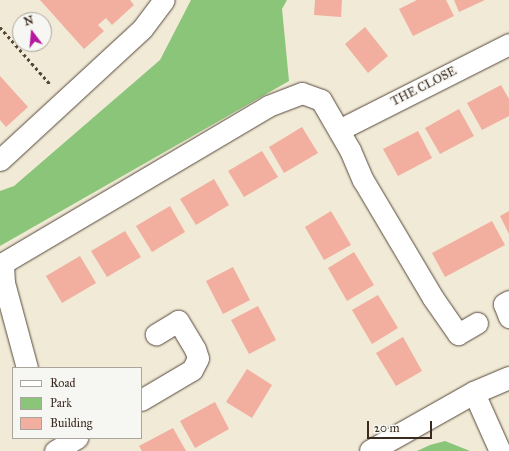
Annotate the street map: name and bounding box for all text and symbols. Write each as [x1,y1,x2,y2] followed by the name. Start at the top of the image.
[12,12,52,52] north arrow
[23,13,35,28] text: N
[389,64,459,110] street label: THE CLOSE
[12,367,142,439] legend
[50,376,76,390] text: Road
[50,396,72,410] text: Park
[369,413,434,439] scale bar
[50,416,92,430] text: Building
[374,421,400,435] text: 20 m

